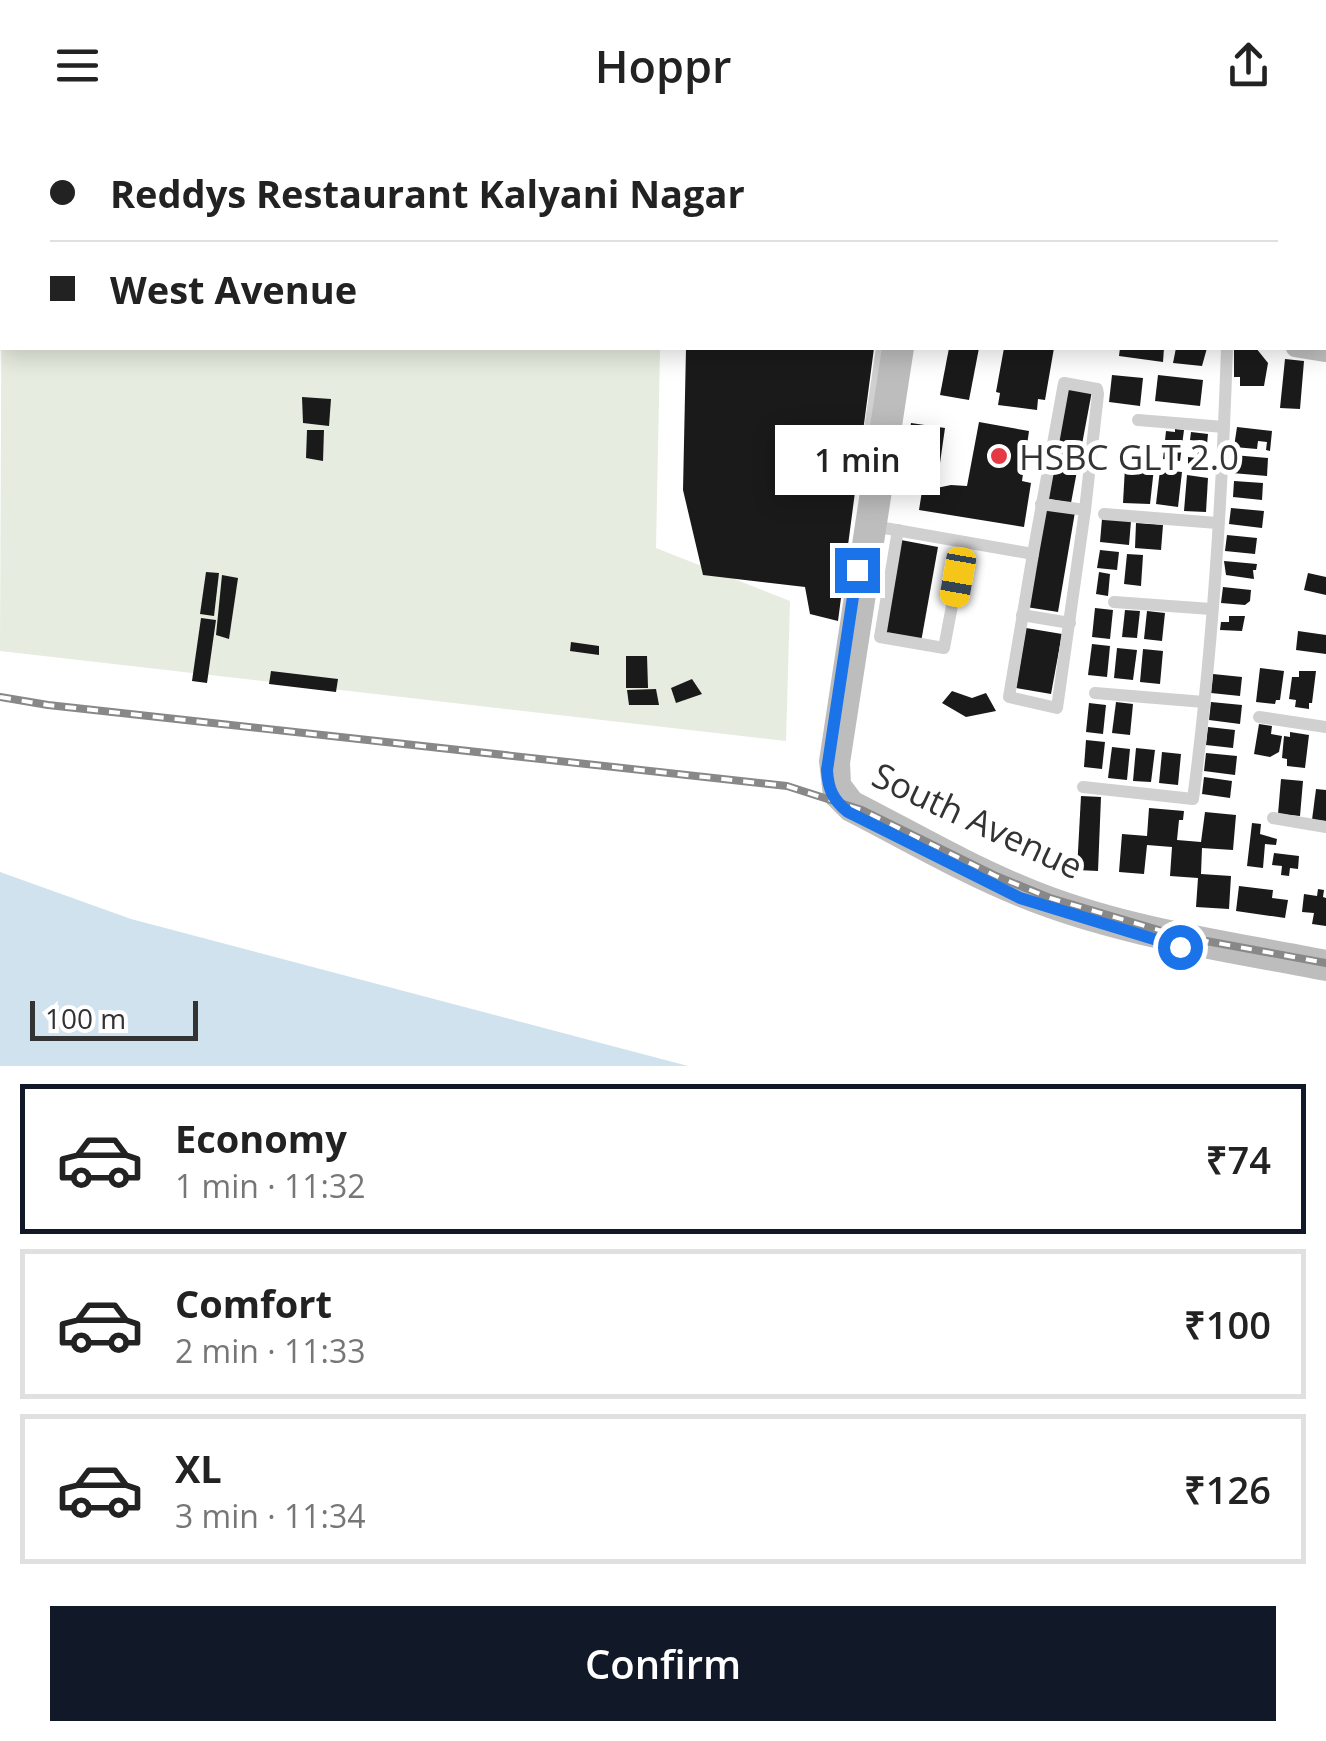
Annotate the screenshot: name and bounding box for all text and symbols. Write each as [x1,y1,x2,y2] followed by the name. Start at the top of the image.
[595,35,731,96] text: Hoppr
[50,38,105,93] icon: menu
[1221,38,1276,93] icon: share
[110,167,745,219] text: Reddys Restaurant Kalyani Nagar
[110,263,357,315] text: West Avenue
[774,425,940,495] callout: 1 min
[1019,433,1239,480] place label: HSBC GLT 2.0
[814,438,901,481] text: 1 min
[988,445,1010,467] marker: HSBC GLT 2.0
[938,545,978,609] car
[835,548,880,593] route end
[865,751,1091,889] street label: South Avenue
[1158,925,1203,970] route start
[30,996,198,1040] scale bar
[45,999,126,1037] text: 100 m
[175,1112,347,1164] text: Economy
[55,1114,145,1204] icon: car
[1206,1133,1271,1185] text: ₹74
[175,1164,366,1207] text: 1 min · 11:32
[175,1277,332,1329] text: Comfort
[55,1279,145,1369] icon: car
[1184,1298,1271,1350] text: ₹100
[175,1329,366,1372] text: 2 min · 11:33
[175,1442,222,1494] text: XL
[55,1444,145,1534] icon: car
[1184,1463,1271,1515] text: ₹126
[175,1494,366,1537] text: 3 min · 11:34
[50,1606,1276,1721] button: Confirm

